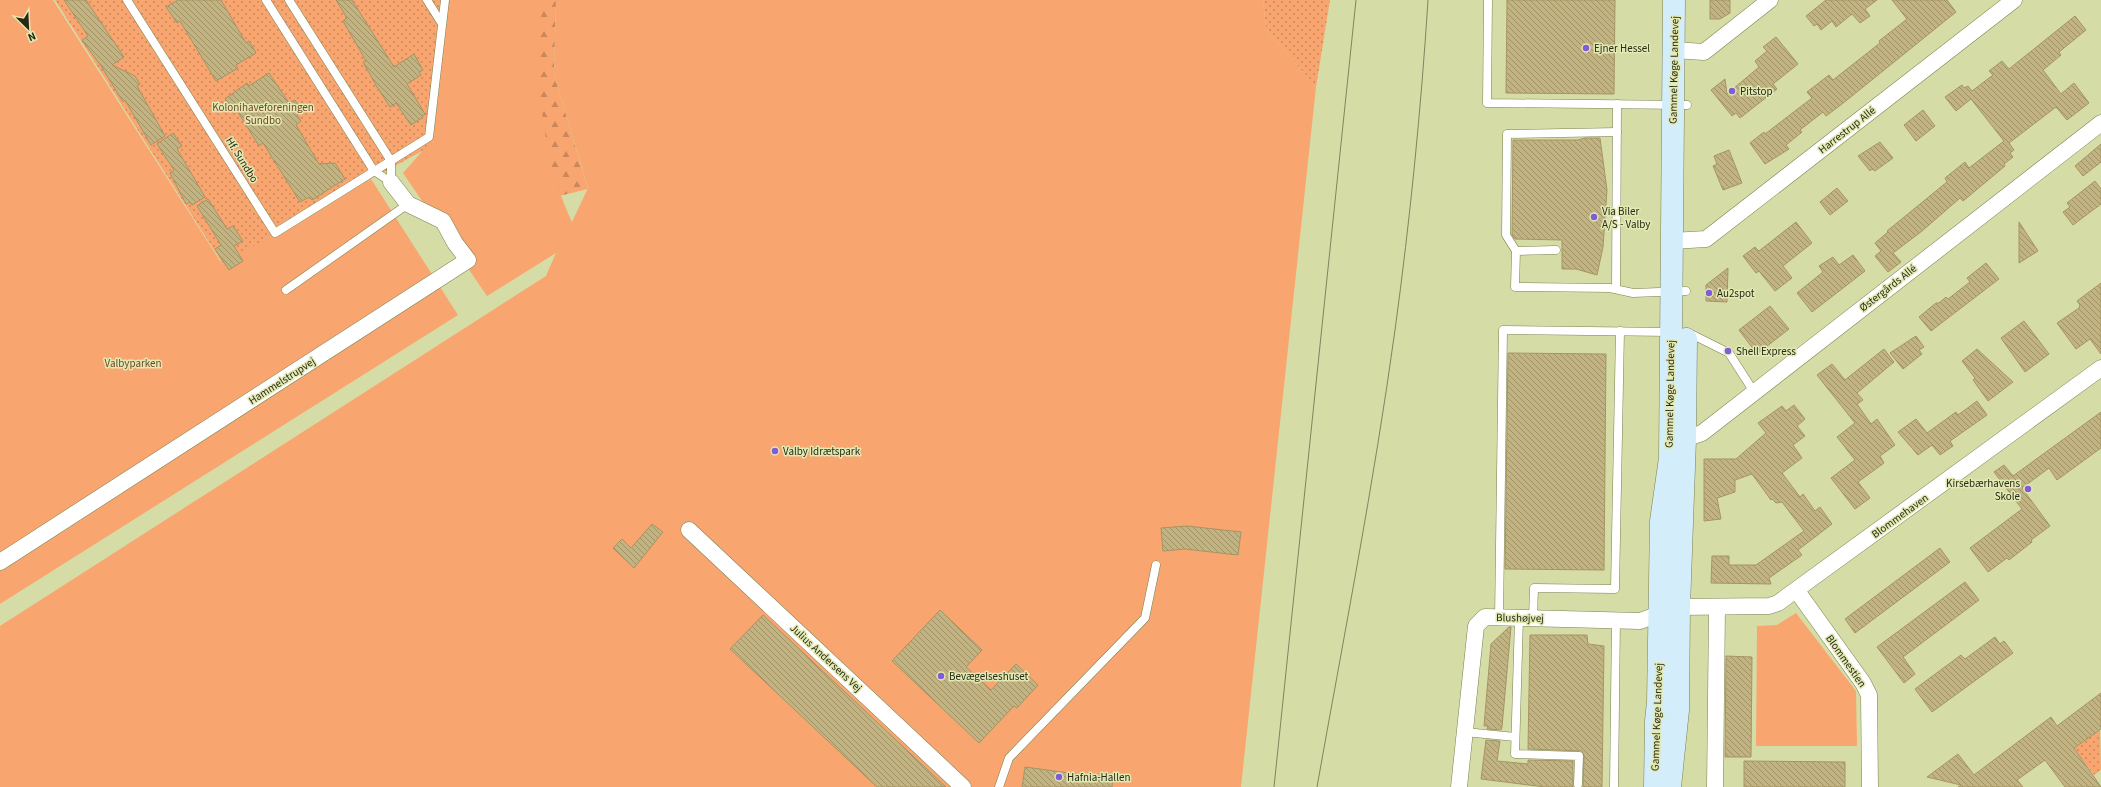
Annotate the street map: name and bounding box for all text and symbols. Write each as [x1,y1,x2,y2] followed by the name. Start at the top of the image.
[8,8,48,48] north arrow
[1666,16,1682,124] street label: Gammel Køge Landevej
[25,28,38,45] text: N
[1594,41,1650,56] place label: Ejner Hessel
[1581,43,1591,53] marker: Ejner Hessel
[1740,84,1773,99] place label: Pitstop
[1727,86,1737,96] marker: Pitstop
[212,100,314,128] park label: Kolonihaveforeningen Sundbo
[1815,103,1879,157] street label: Harrestrup Allé
[222,134,262,186] street label: Hf. Sundbo
[1602,204,1650,232] place label: Via Biler A/S - Valby
[1589,212,1599,222] marker: Via Biler A/S - Valby
[1856,261,1920,315] street label: Østergårds Allé
[1717,286,1755,301] place label: Au2spot
[1704,288,1714,298] marker: Au2spot
[1662,340,1678,448] street label: Gammel Køge Landevej
[1736,344,1796,359] place label: Shell Express
[1723,346,1733,356] marker: Shell Express
[246,354,318,408] street label: Hammelstrupvej
[105,356,161,371] park label: Valbyparken
[783,444,861,459] place label: Valby Idrætspark
[770,446,780,456] marker: Valby Idrætspark
[1946,476,2021,504] place label: Kirsebærhavens Skole
[2023,484,2033,494] marker: Kirsebærhavens Skole
[1868,490,1932,542] street label: Blommehaven
[1496,610,1544,626] street label: Blushøjvej
[787,621,865,695] street label: Julius Andersens Vej
[1822,632,1870,690] street label: Blommestien
[1648,663,1666,771] street label: Gammel Køge Landevej
[949,669,1029,684] place label: Bevægelseshuset
[936,671,946,681] marker: Bevægelseshuset
[1067,770,1130,785] place label: Hafnia-Hallen
[1054,772,1064,782] marker: Hafnia-Hallen

